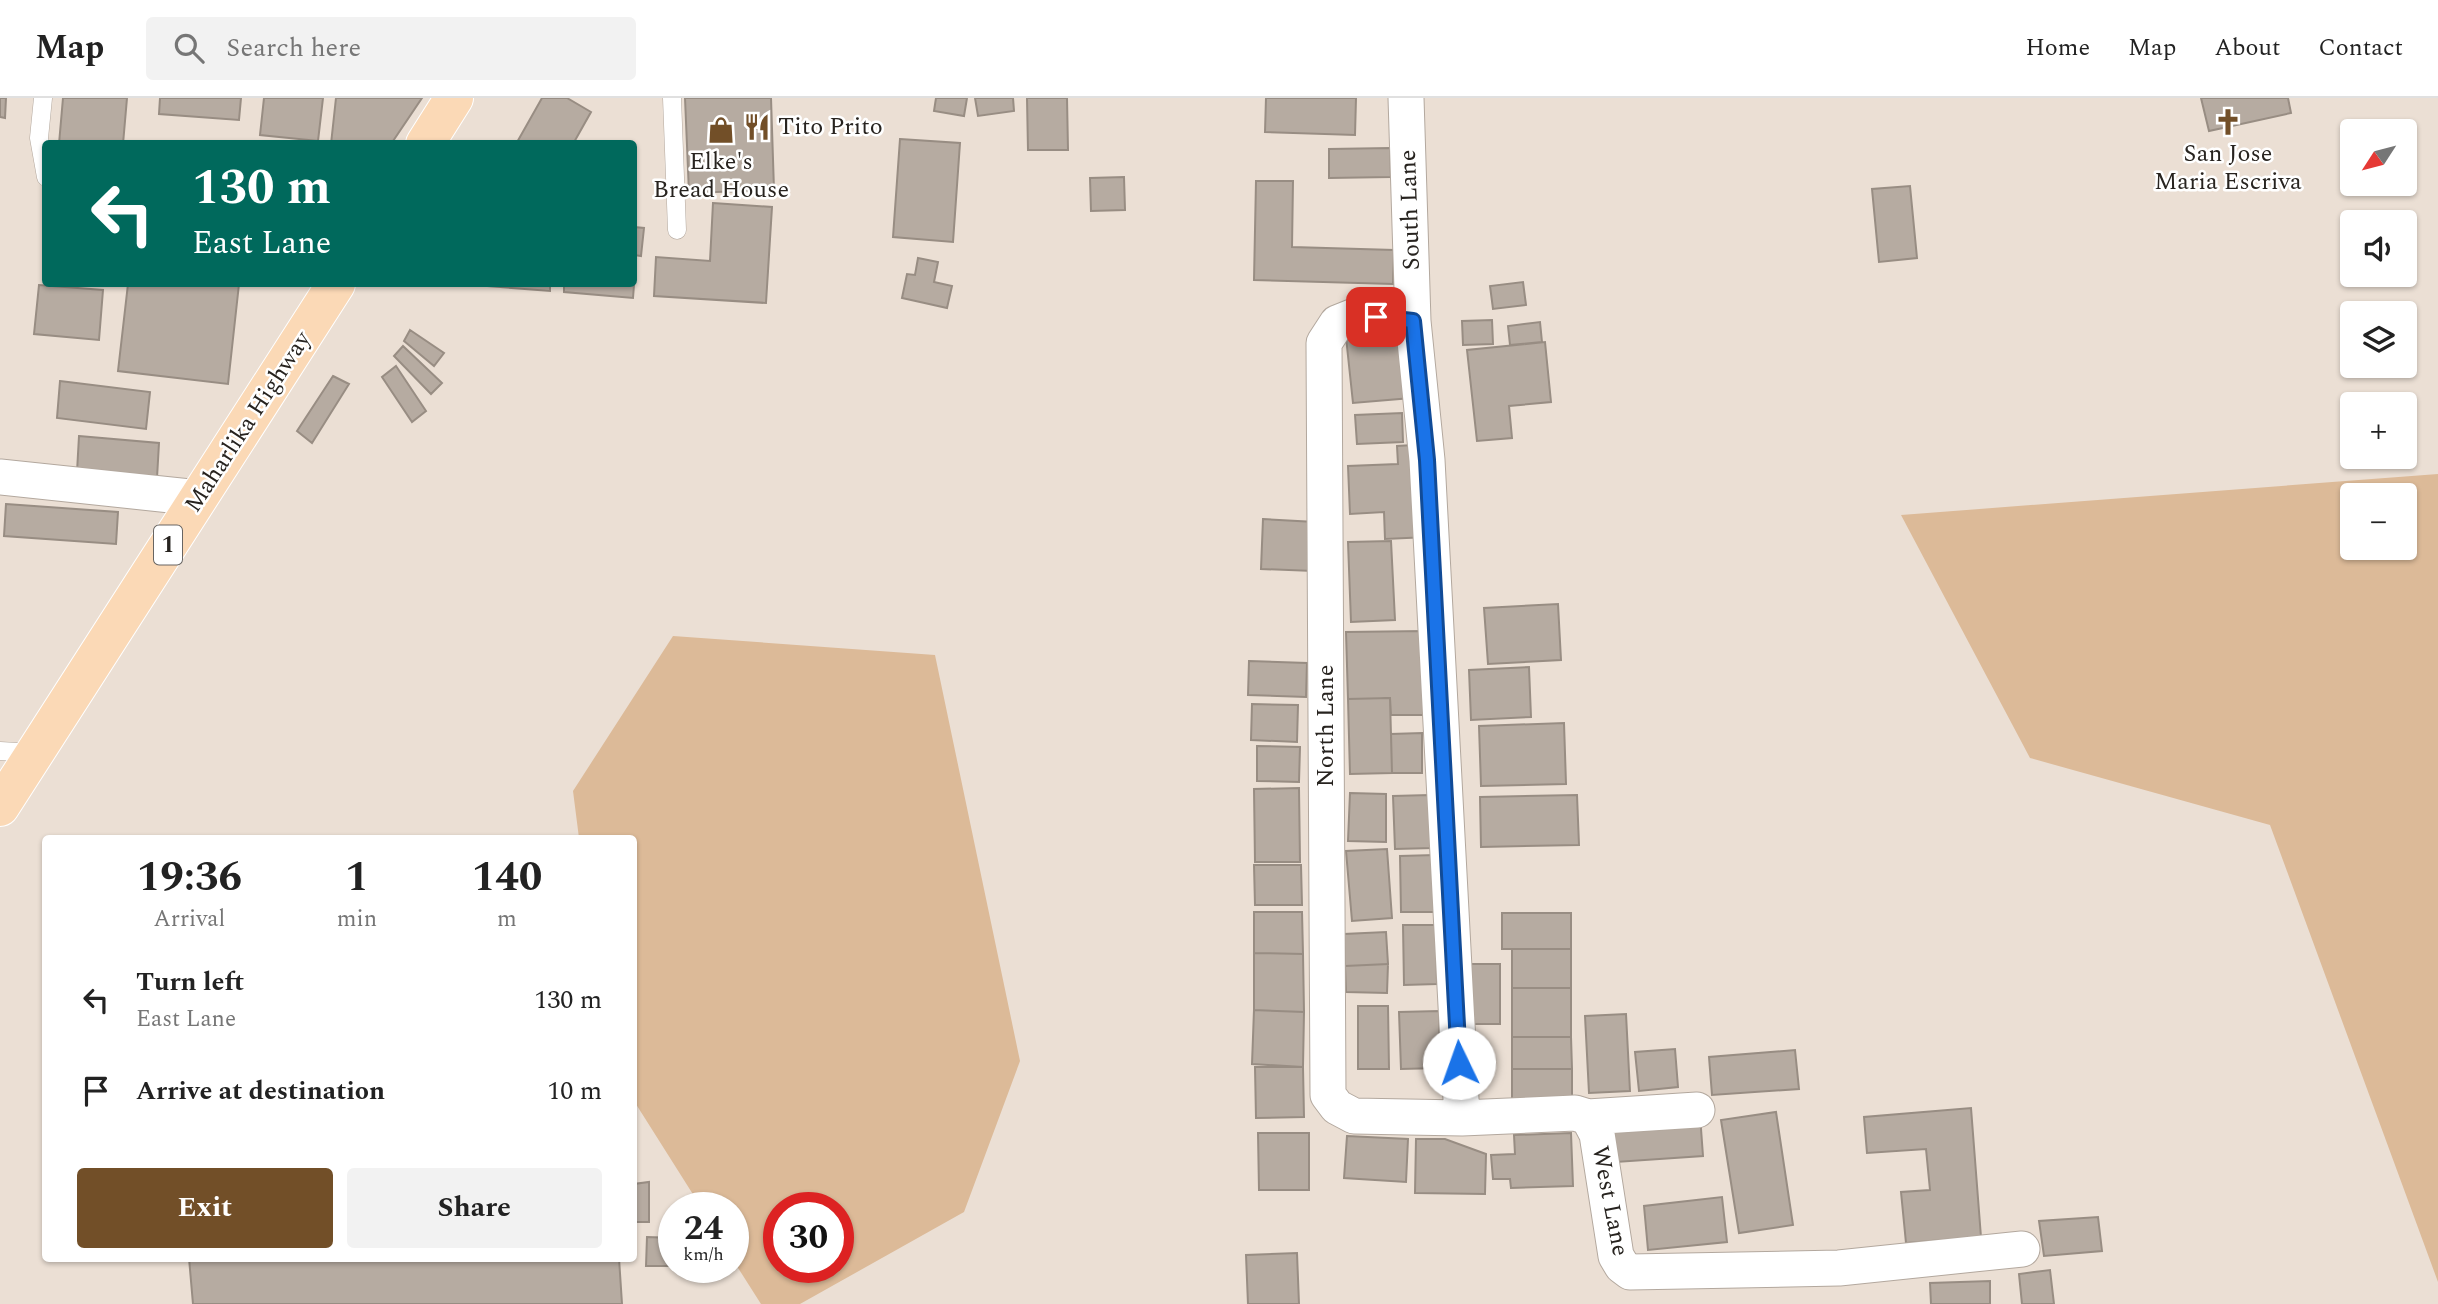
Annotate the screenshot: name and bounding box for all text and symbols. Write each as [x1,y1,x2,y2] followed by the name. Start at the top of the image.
[146,17,636,80] search box
[35,23,104,73] text: Map
[226,28,361,68] text: Search here
[170,29,208,67] icon: search
[2025,30,2090,66] text: Home
[2128,30,2176,66] text: Map
[2214,30,2280,66] text: About
[2318,30,2403,66] text: Contact
[2213,107,2243,137] church icon: San Jose Maria Escriva
[778,109,883,145] place label: Tito Prito
[742,112,772,142] restaurant icon: Tito Prito
[706,115,736,145] shop icon: Elke's Bread House
[2340,119,2417,196] north arrow
[2340,119,2417,560] map controls
[2154,136,2302,200] place label: San Jose Maria Escriva
[653,144,789,208] place label: Elke's Bread House
[1390,149,1430,271] street label: South Lane
[192,151,331,226] text: 130 m
[77,168,168,259] icon: left
[2340,210,2417,287] button: sound
[192,219,331,268] text: East Lane
[1346,287,1406,347] pin
[1357,298,1395,336] icon: arrive
[2340,301,2417,378] button: layers
[176,323,321,520] street label: Maharlika Highway
[2340,392,2417,469] button: +
[2340,483,2417,560] button: −
[154,526,182,564] road number: 1
[1308,665,1344,787] street label: North Lane
[137,846,242,909] text: 19:36
[345,846,369,909] text: 1
[472,846,542,909] text: 140
[154,902,225,937] text: Arrival
[337,902,377,937] text: min
[497,902,517,937] text: m
[136,962,244,1002] text: Turn left
[534,980,602,1020] text: 130 m
[77,981,115,1019] icon: left
[136,1002,236,1037] text: East Lane
[1422,1026,1496,1100] position arrow
[136,1071,385,1111] text: Arrive at destination
[547,1071,602,1111] text: 10 m
[77,1072,115,1110] icon: arrive
[1582,1143,1638,1259] street label: West Lane
[77,1168,333,1248] button: Exit
[347,1168,602,1248] button: Share
[763,1192,854,1283] speed limit sign: 30
[684,1202,723,1255] text: 24
[683,1241,724,1268] text: km/h

